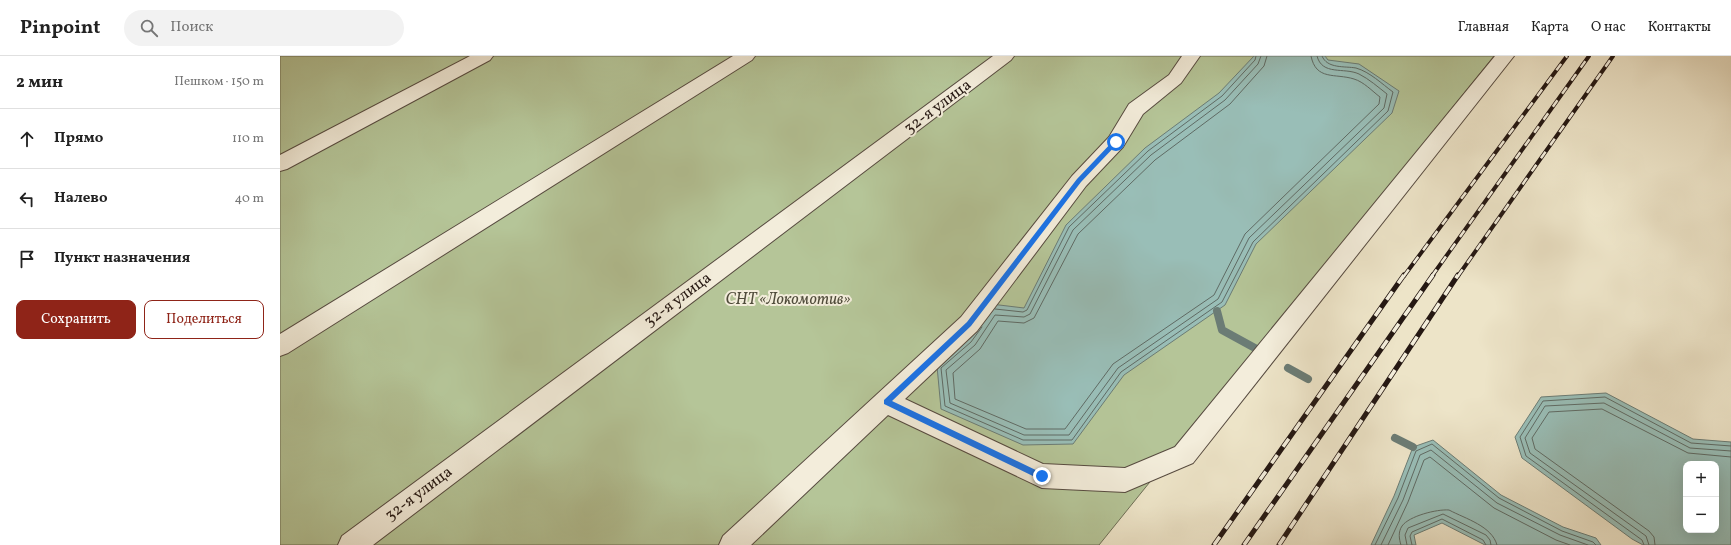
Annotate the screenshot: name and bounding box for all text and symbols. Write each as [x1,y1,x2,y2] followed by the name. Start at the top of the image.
[124,10,404,46] search box
[20,15,100,41] text: Pinpoint
[138,17,160,39] icon: search
[170,17,213,38] text: Поиск
[1458,18,1509,37] text: Главная
[1531,18,1569,37] text: Карта
[1591,18,1626,37] text: О нас
[1648,18,1711,37] text: Контакты
[16,71,63,94] text: 2 мин
[174,73,264,91] text: Пешком · 150 m
[900,74,976,140] street label: 32-я улица
[16,128,38,150] icon: ahead
[54,128,103,149] text: Прямо
[232,130,264,148] text: 110 m
[1107,133,1125,151] route start
[16,188,38,210] icon: left
[54,188,108,209] text: Налево
[235,190,264,208] text: 40 m
[16,248,38,270] icon: arrive
[54,248,190,269] text: Пункт назначения
[640,267,716,333] street label: 32-я улица
[725,289,851,311] park label: СНТ «Локомотив»
[16,300,136,339] button: Сохранить
[144,300,264,339] button: Поделиться
[381,461,457,527] street label: 32-я улица
[1683,461,1719,533] map controls
[1683,461,1719,497] button: +
[1033,467,1051,485] route end
[1683,497,1719,533] button: −

